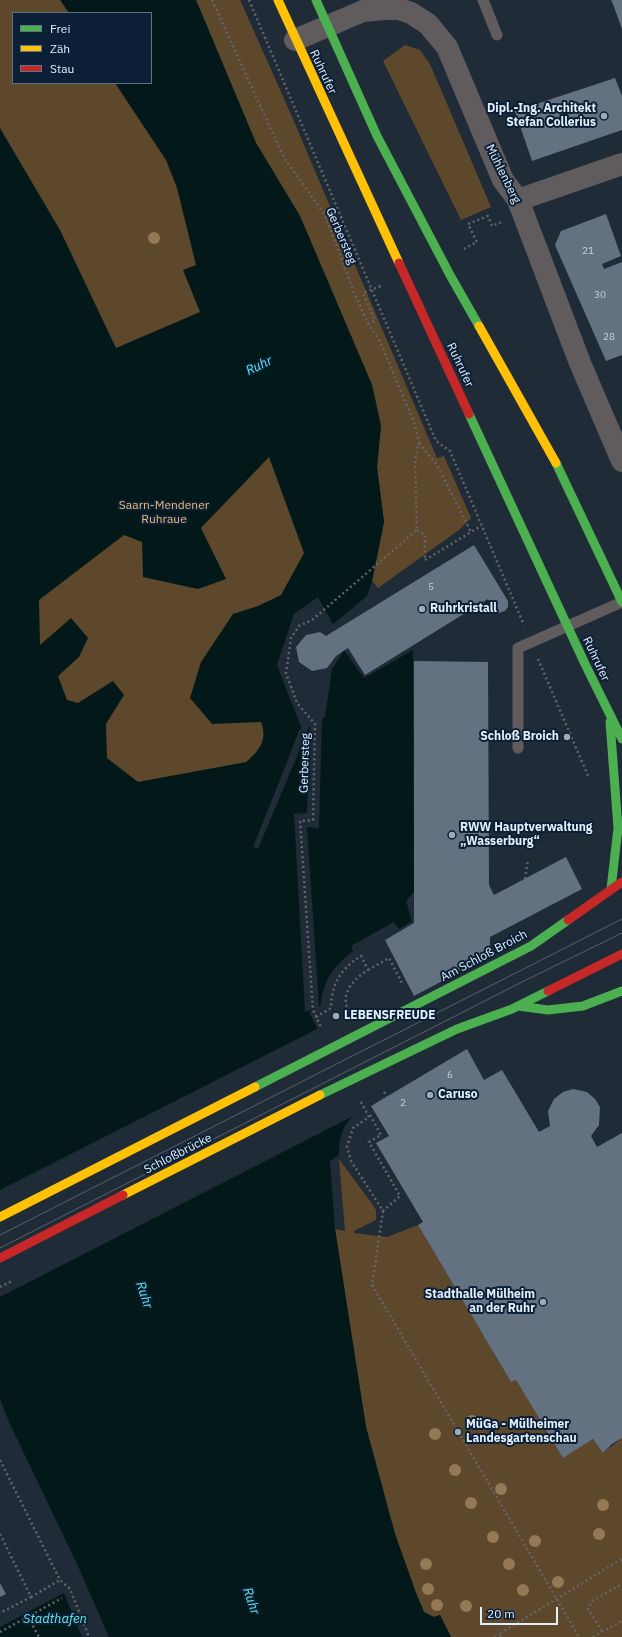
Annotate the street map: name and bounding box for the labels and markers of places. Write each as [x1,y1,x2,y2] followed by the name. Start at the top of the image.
[487,102,596,130] place label: Dipl.-Ing. Architekt Stefan Collerius
[599,111,609,121] marker: Dipl.-Ing. Architekt Stefan Collerius
[430,602,497,616] place label: Ruhrkristall
[417,604,427,614] marker: Ruhrkristall
[480,730,559,744] place label: Schloß Broich
[562,732,572,742] marker: Schloß Broich
[460,821,592,849] place label: RWW Hauptverwaltung „Wasserburg“
[447,830,457,840] marker: RWW Hauptverwaltung „Wasserburg“
[344,1009,435,1023] place label: LEBENSFREUDE
[331,1011,341,1021] marker: LEBENSFREUDE
[438,1088,477,1102] place label: Caruso
[425,1090,435,1100] marker: Caruso
[425,1288,535,1316] place label: Stadthalle Mülheim an der Ruhr
[538,1297,548,1307] marker: Stadthalle Mülheim an der Ruhr
[466,1418,577,1446] place label: MüGa - Mülheimer Landesgartenschau
[453,1427,463,1437] marker: MüGa - Mülheimer Landesgartenschau

